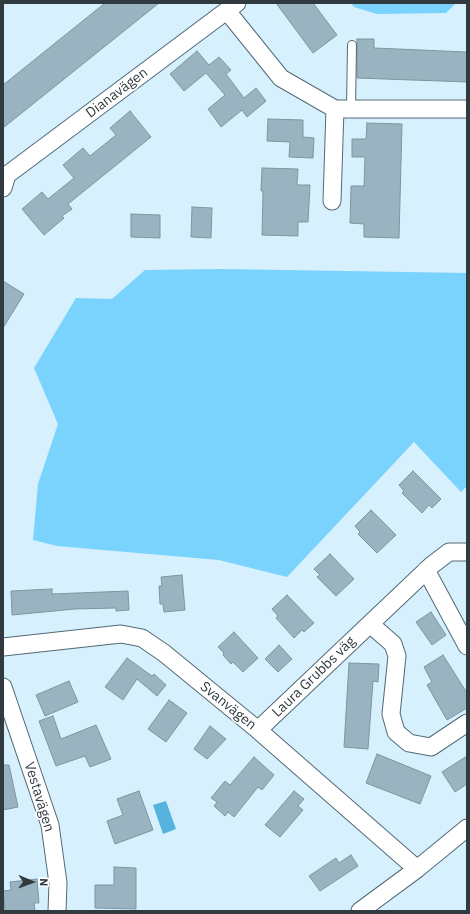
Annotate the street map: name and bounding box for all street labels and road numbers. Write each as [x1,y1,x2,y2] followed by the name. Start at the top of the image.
[83,64,151,122] street label: Dianavägen
[269,633,359,721] street label: Laura Grubbs väg
[197,678,259,734] street label: Svanvägen
[20,760,58,834] street label: Vestavägen

